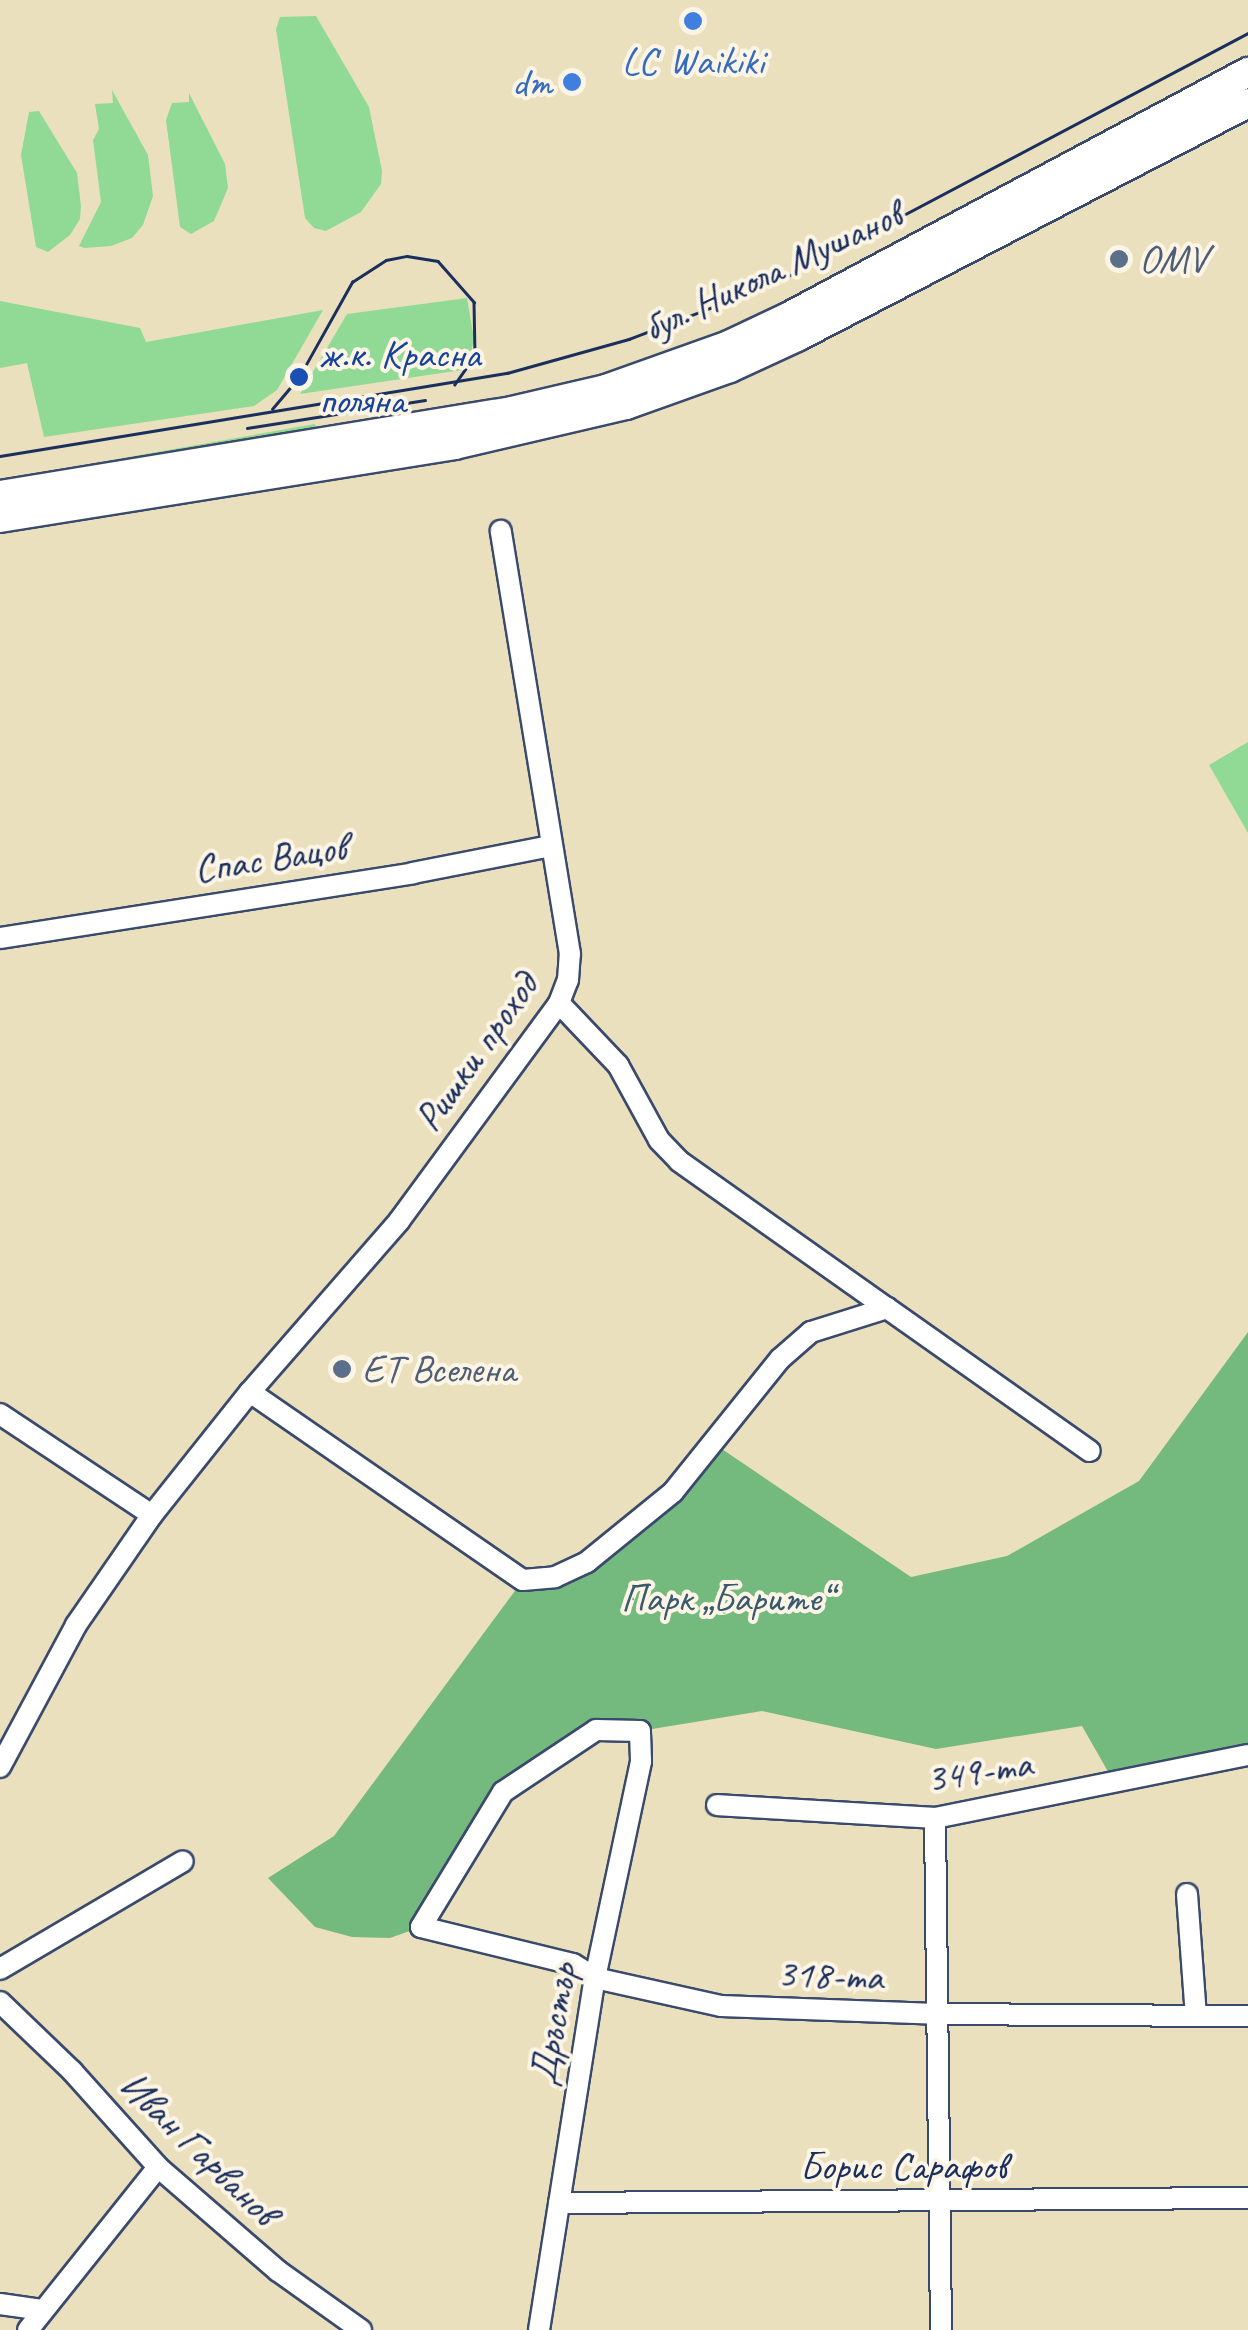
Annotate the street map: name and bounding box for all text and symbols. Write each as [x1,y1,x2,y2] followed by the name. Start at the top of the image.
[682,10,704,32] marker: LC Waikiki
[622,37,764,85] place label: LC Waikiki
[512,58,552,106] place label: dm
[561,71,583,93] marker: dm
[634,190,910,352] street label: бул. Никола Мушанов
[1139,235,1207,283] place label: OMV
[1108,248,1130,270] marker: OMV
[319,330,480,424] place label: ж.к. Красна поляна
[288,366,310,388] marker: ж.к. Красна поляна
[189,822,351,894] street label: Спас Вацов
[404,963,548,1141] street label: Ришки проход
[362,1345,517,1393] place label: ЕТ Вселена
[331,1358,353,1380] marker: ЕТ Вселена
[621,1574,831,1622] park label: Парк „Барите“
[923,1739,1035,1803] street label: 349-та
[776,1949,884,2001] street label: 318-та
[519,1959,587,2089] street label: Дръстър
[113,2064,285,2232] street label: Иван Гарванов
[800,2142,1006,2190] street label: Борис Сарафов

